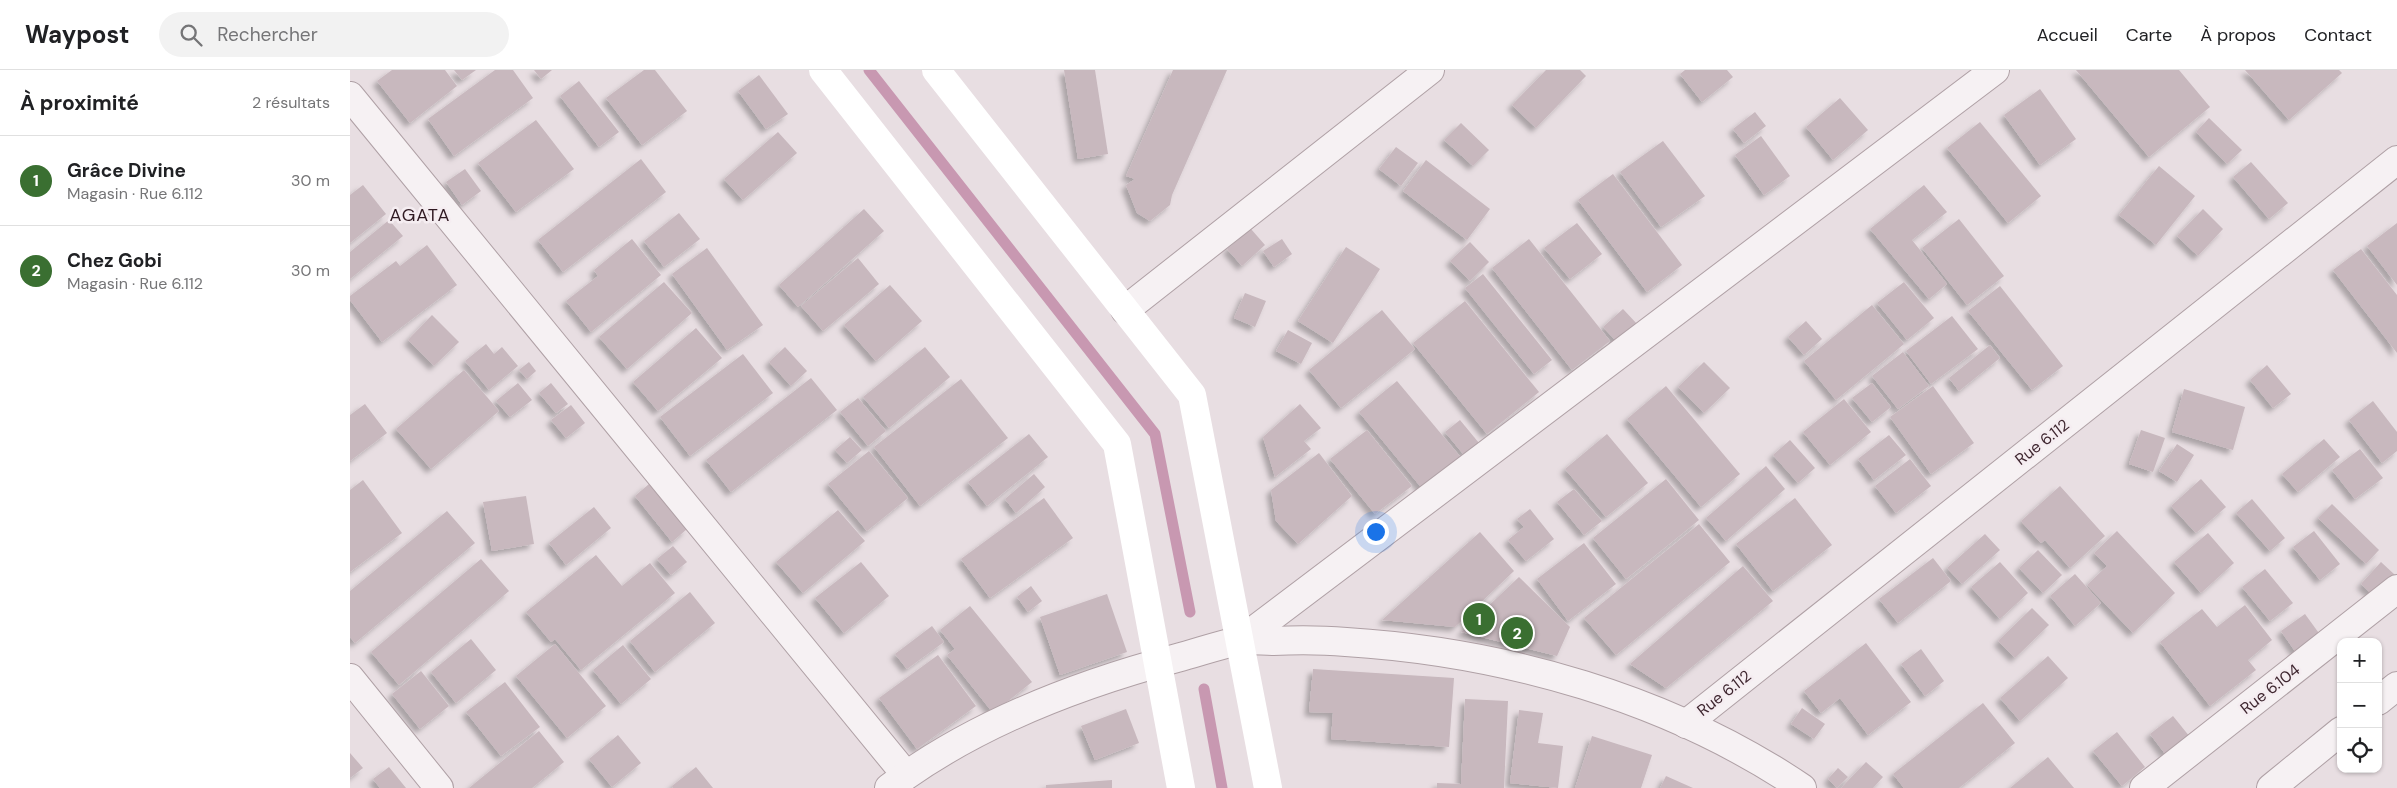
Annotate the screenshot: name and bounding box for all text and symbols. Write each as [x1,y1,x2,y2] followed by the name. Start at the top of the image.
[159,12,509,57] search box
[25,19,129,50] text: Waypost
[177,21,205,49] icon: search
[217,22,318,47] text: Rechercher
[2037,23,2098,47] text: Accueil
[2126,23,2172,47] text: Carte
[2200,23,2276,47] text: À propos
[2304,23,2372,47] text: Contact
[20,89,139,117] text: À proximité
[252,92,330,113] text: 2 résultats
[67,158,186,183] text: Grâce Divine
[33,170,39,191] text: 1
[291,170,330,191] text: 30 m
[67,183,203,204] text: Magasin · Rue 6.112
[389,203,451,227] district label: AGATA
[67,248,162,273] text: Chez Gobi
[31,260,41,281] text: 2
[291,260,330,281] text: 30 m
[67,273,203,294] text: Magasin · Rue 6.112
[2011,414,2073,470] street label: Rue 6.112
[1363,519,1389,545] your location
[1463,600,1495,638] pin: 1
[1501,614,1533,652] pin: 2
[2337,638,2382,773] map controls
[2337,638,2382,683] button: +
[2236,659,2304,719] street label: Rue 6.104
[1693,665,1755,721] street label: Rue 6.112
[2337,683,2382,728] button: −
[2337,728,2382,773] button: locate

